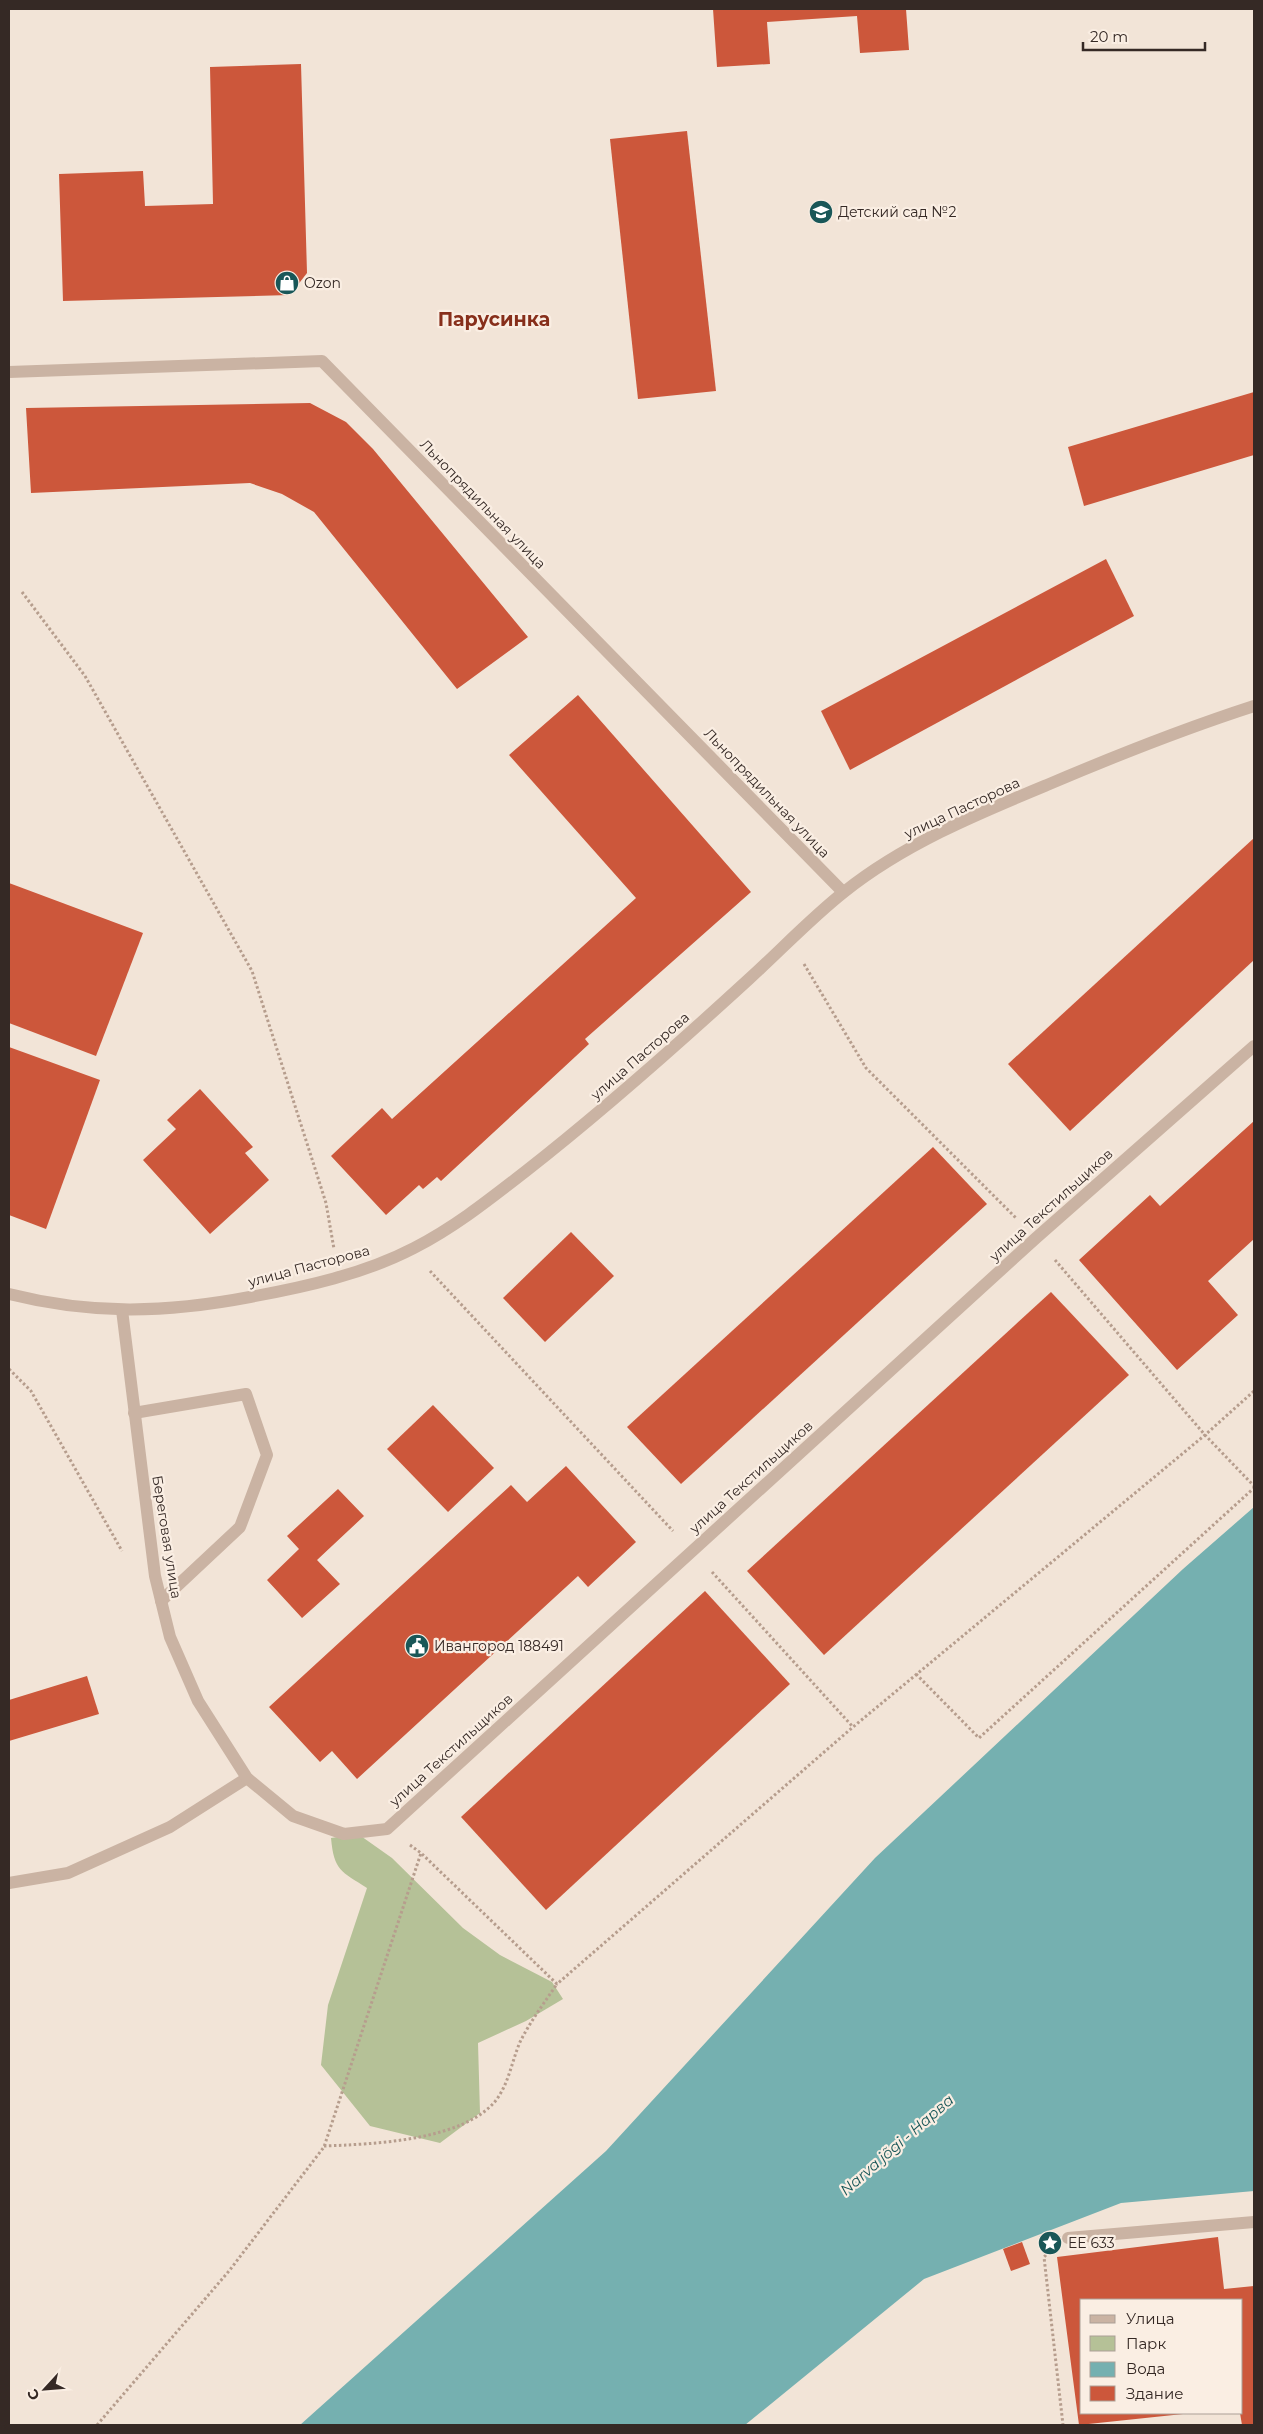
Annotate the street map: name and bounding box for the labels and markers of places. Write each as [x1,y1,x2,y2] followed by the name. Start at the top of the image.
[808,199,834,225] school or university icon: Детский сад №2
[838,203,956,221] place label: Детский сад №2
[274,270,300,296] shop icon: Ozon
[304,274,341,292] place label: Ozon
[404,1633,430,1659] public building icon: Ивангород 188491
[434,1637,564,1655] place label: Ивангород 188491
[1037,2230,1063,2256] place icon: EE 633
[1068,2234,1115,2252] place label: EE 633

